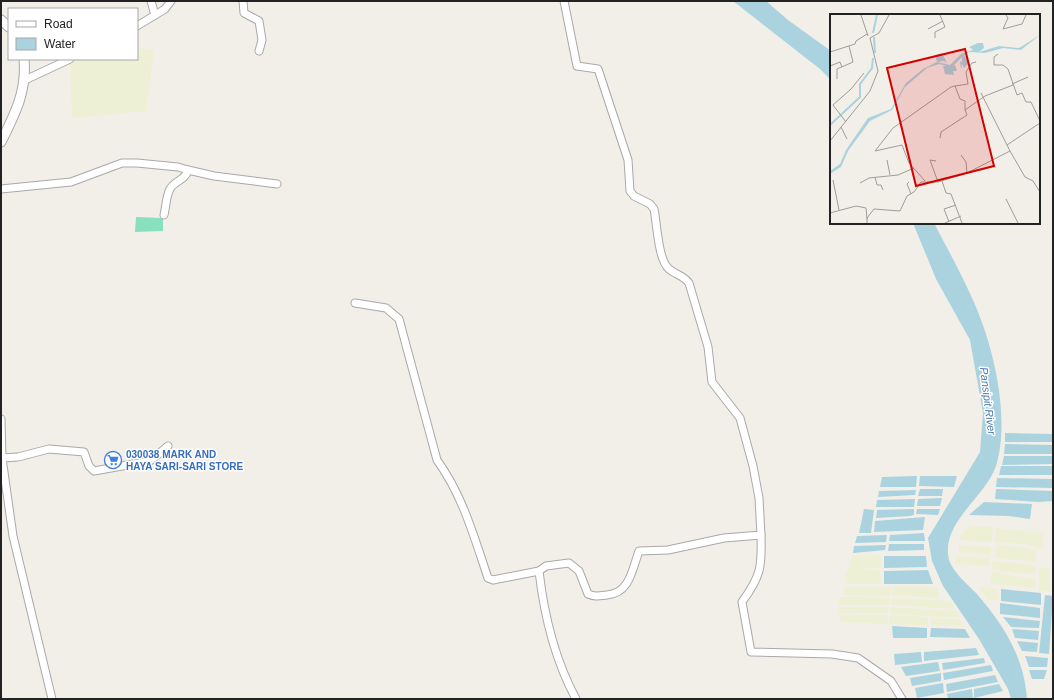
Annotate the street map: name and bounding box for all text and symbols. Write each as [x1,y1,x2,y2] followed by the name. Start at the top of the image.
[8,8,138,60] legend
[830,14,1040,224] inset map
[44,17,73,31] text: Road
[44,37,76,51] text: Water
[978,367,998,437] water label: Pansipit River
[126,449,243,472] place label: 030038 MARK AND HAYA SARI-SARI STORE
[103,450,123,470] supermarket icon: 030038 MARK AND HAYA SARI-SARI STORE

